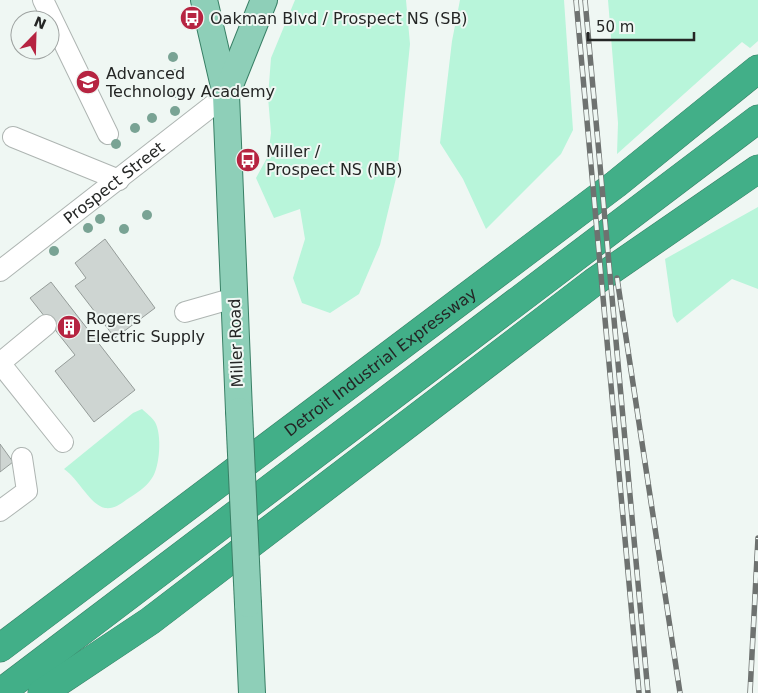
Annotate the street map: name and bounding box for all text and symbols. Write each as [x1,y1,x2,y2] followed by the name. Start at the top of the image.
[179,5,205,31] bus stop icon: Oakman Blvd / Prospect NS (SB)
[210,9,468,28] place label: Oakman Blvd / Prospect NS (SB)
[10,10,60,60] north arrow
[588,10,694,42] scale bar
[32,13,49,33] text: N
[596,18,634,36] text: 50 m
[105,64,275,101] place label: Advanced Technology Academy
[75,69,101,95] school or university icon: Advanced Technology Academy
[59,137,168,228] street label: Prospect Street
[266,142,403,179] place label: Miller / Prospect NS (NB)
[235,147,261,173] bus stop icon: Miller / Prospect NS (NB)
[280,283,480,440] street label: Detroit Industrial Expressway
[225,298,247,388] street label: Miller Road
[86,309,205,346] place label: Rogers Electric Supply
[56,314,82,340] building icon: Rogers Electric Supply

